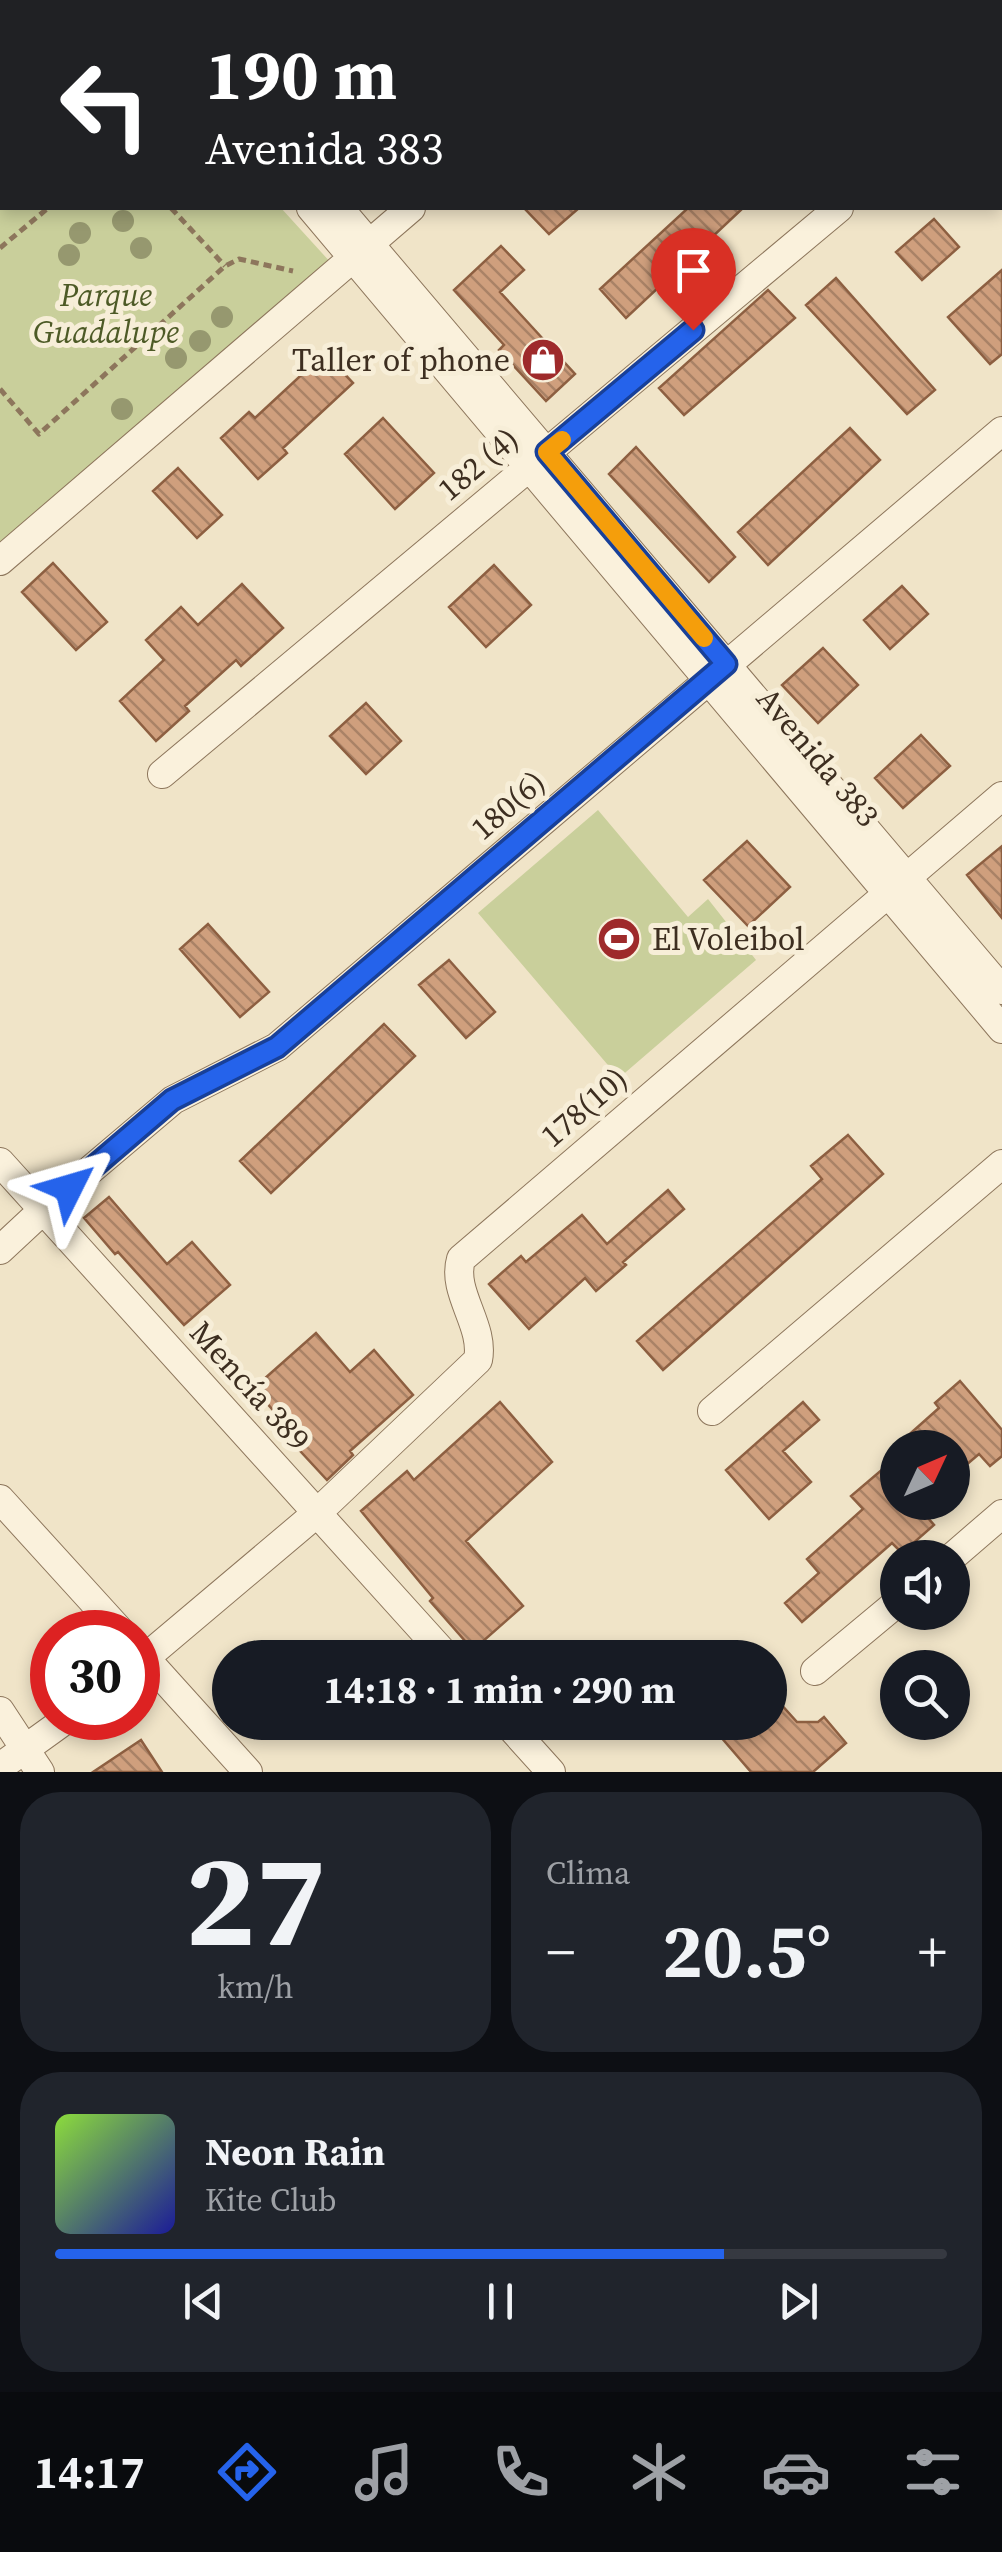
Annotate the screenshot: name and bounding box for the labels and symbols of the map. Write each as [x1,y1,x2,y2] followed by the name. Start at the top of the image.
[651,228,736,331] pin
[33,273,179,354] park label: Parque Guadalupe
[520,337,566,383] shop icon: Taller of phone
[292,338,510,382] place label: Taller of phone
[428,417,528,511] street label: 182 (4)
[747,678,889,836] street label: Avenida 383
[461,760,555,850] street label: 180(6)
[596,916,642,962] sports icon: El Voleibol
[652,917,805,961] place label: El Voleibol
[531,1057,637,1157] street label: 178(10)
[17,1136,121,1240] position arrow
[180,1312,320,1460] street label: Mencía 389
[880,1430,970,1520] north arrow
[30,1610,160,1740] speed limit sign: 30

